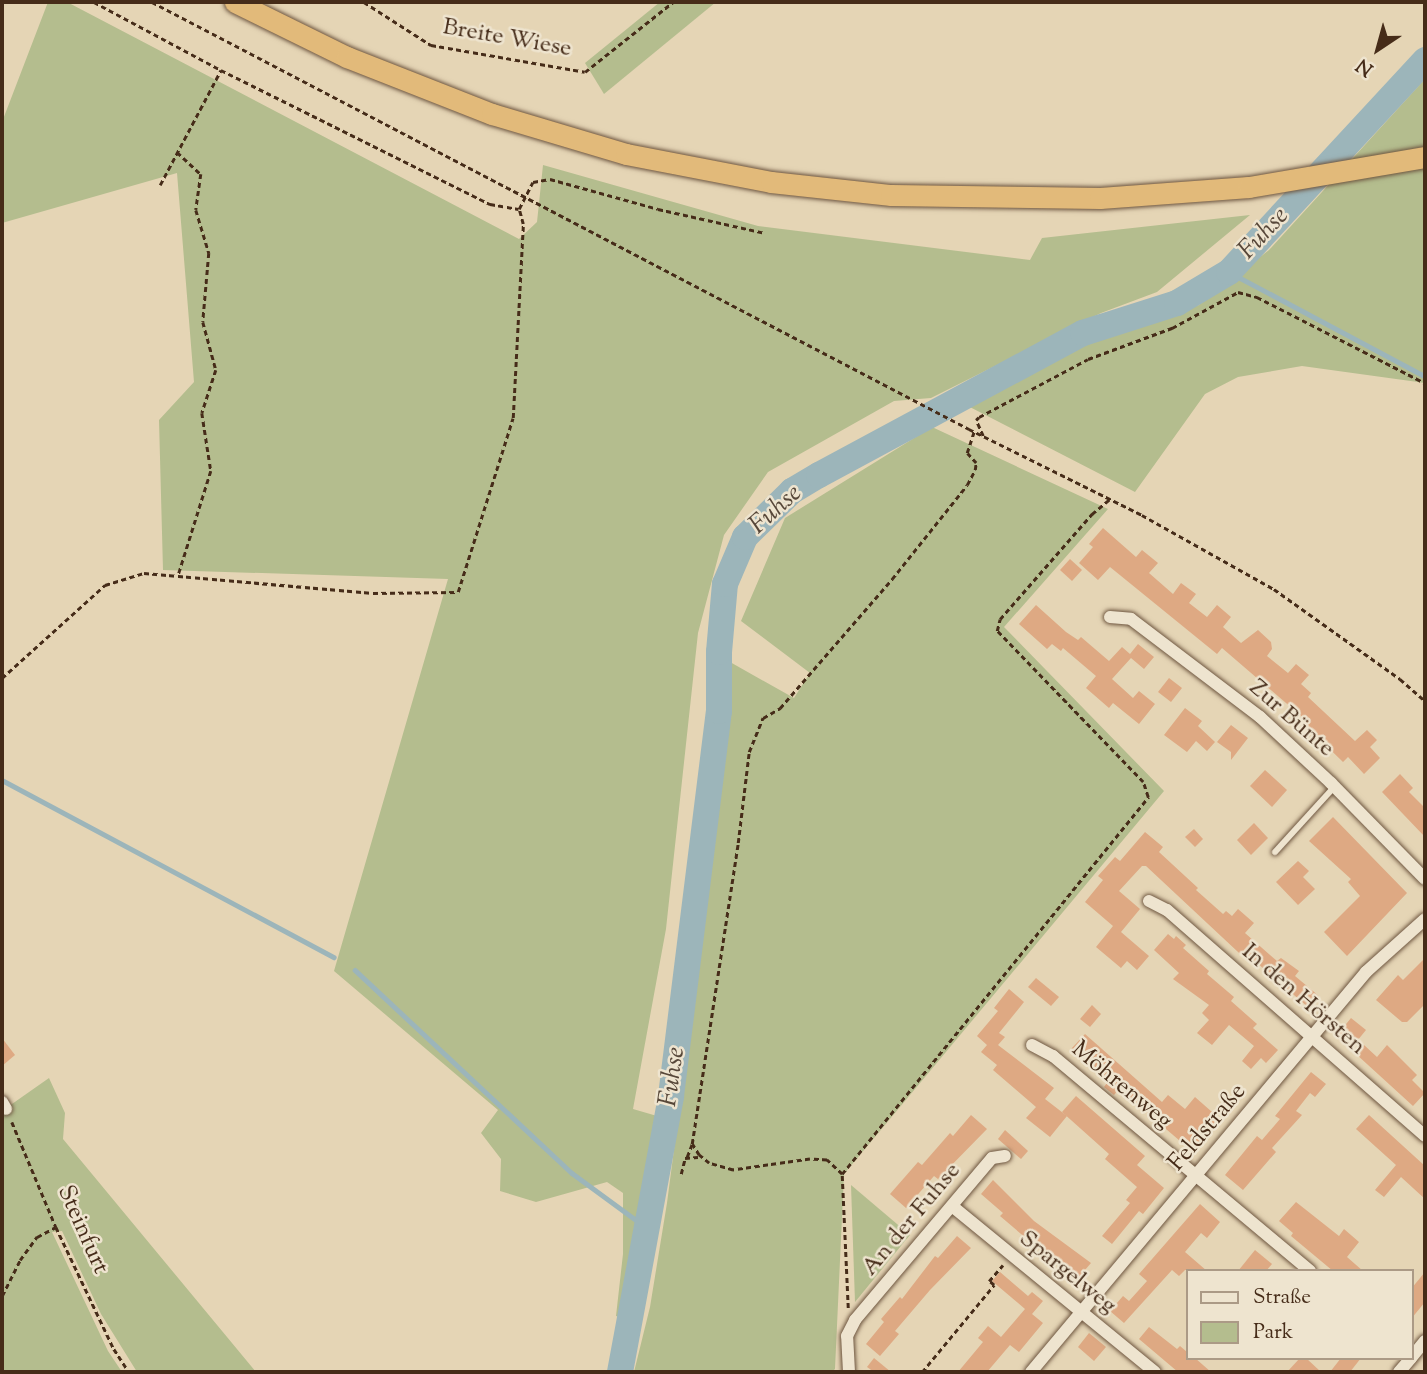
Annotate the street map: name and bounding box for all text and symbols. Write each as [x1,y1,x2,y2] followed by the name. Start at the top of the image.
[440,14,574,64] street label: Breite Wiese
[1343,14,1413,84] north arrow
[1351,51,1379,82] text: N
[1232,201,1296,267] water label: Fuhse
[743,478,809,542] water label: Fuhse
[1242,674,1340,764] street label: Zur Bünte
[1235,938,1371,1062] street label: In den Hörsten
[1065,1036,1177,1136] street label: Möhrenweg
[653,1045,693,1109] water label: Fuhse
[1163,1078,1253,1178] street label: Feldstraße
[856,1158,968,1282] street label: An der Fuhse
[50,1181,114,1279] street label: Steinfurt
[1013,1225,1121,1321] street label: Spargelweg
[1186,1269,1413,1360] legend
[1253,1283,1311,1313] text: Straße
[1253,1318,1293,1348] text: Park

